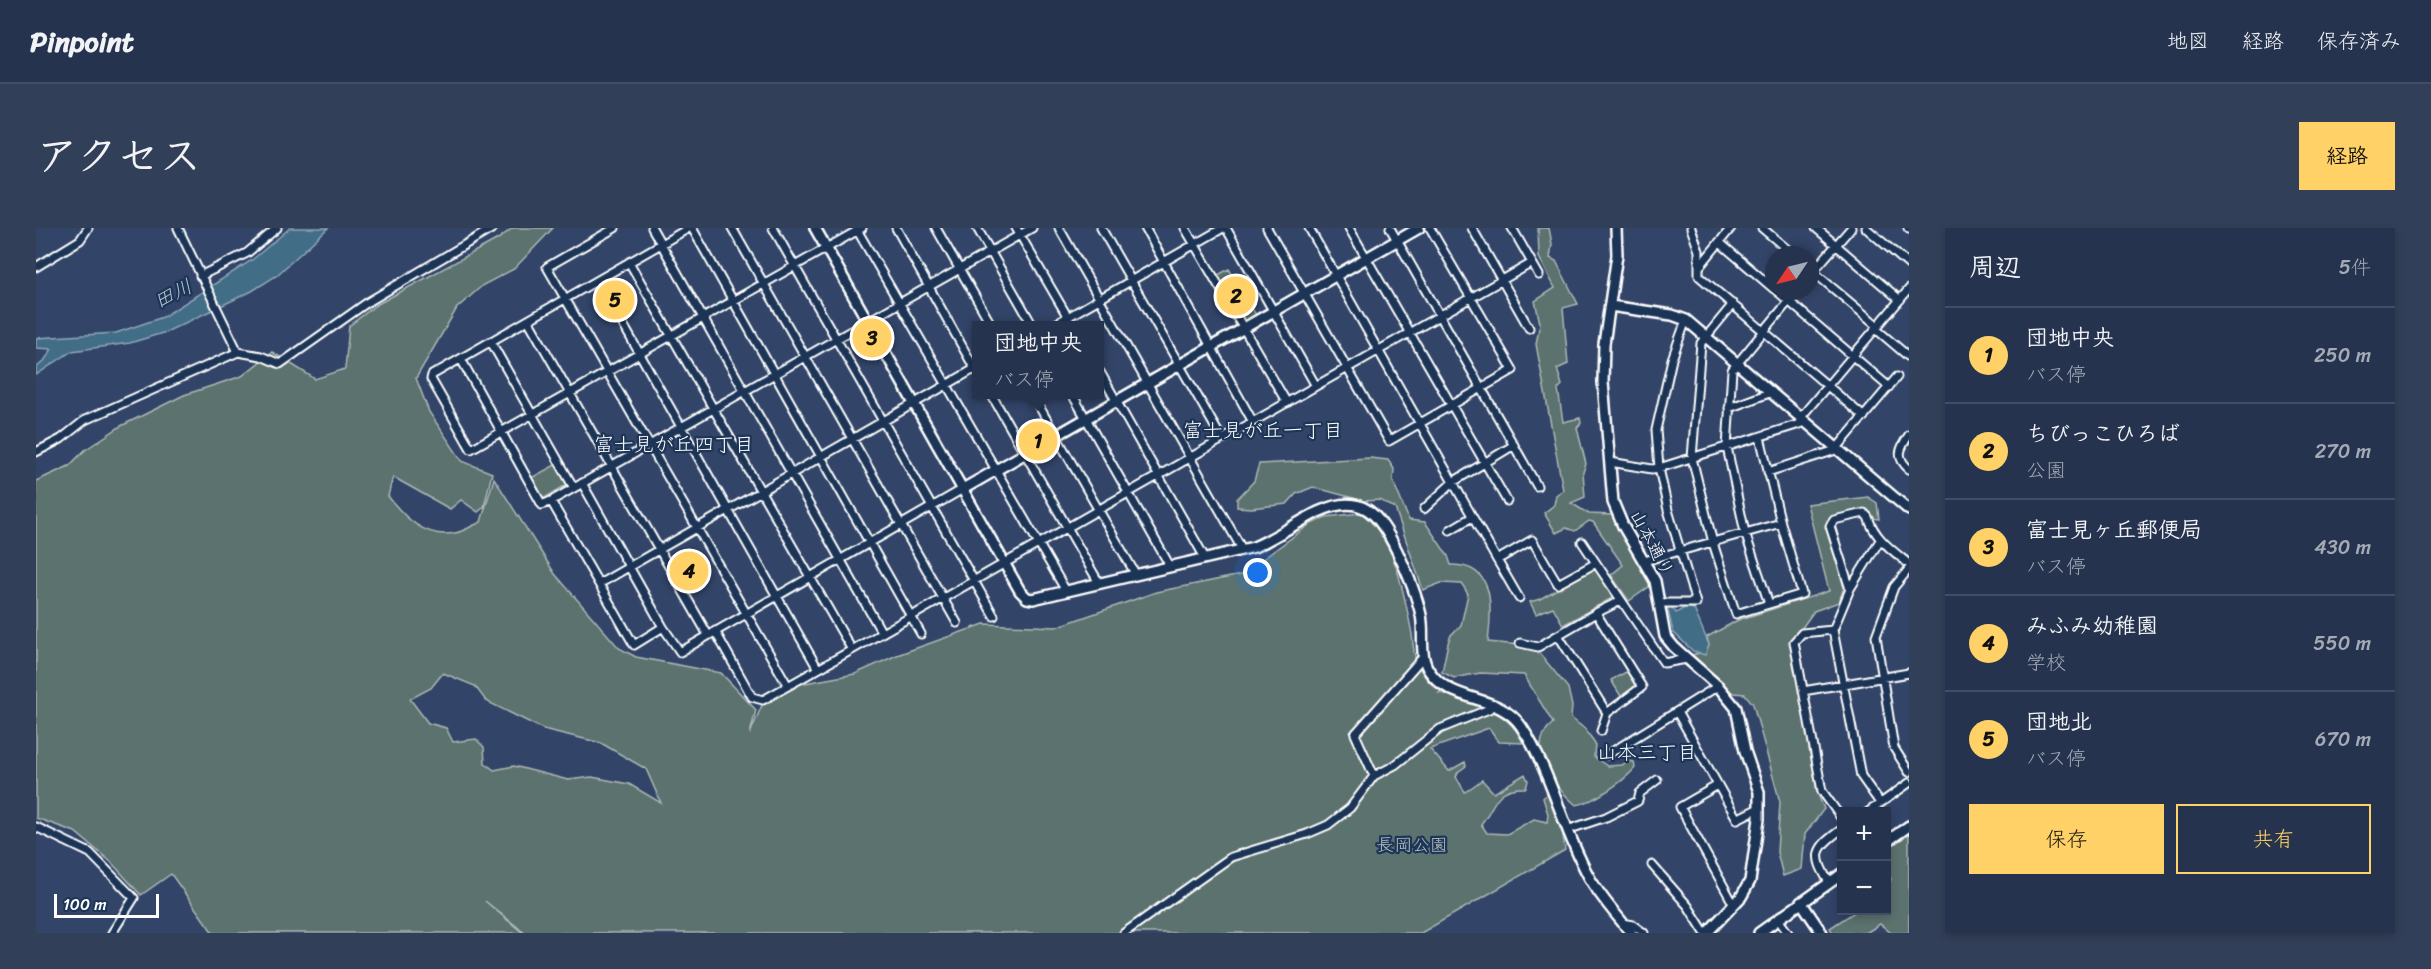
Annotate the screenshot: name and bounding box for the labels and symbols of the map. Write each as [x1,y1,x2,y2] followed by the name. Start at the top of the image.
[1765,246,1819,300] north arrow
[147,269,199,319] water label: 田川
[1216,274,1256,318] pin: 2
[596,278,634,322] pin: 5
[852,316,892,360] pin: 3
[1183,413,1343,448] district label: 富士見が丘一丁目
[1018,418,1058,464] pin: 1
[594,427,754,462] district label: 富士見が丘四丁目
[1621,504,1683,582] street label: 山本通り
[670,548,708,594] pin: 4
[1243,558,1272,587] your location
[1597,735,1697,770] district label: 山本三丁目
[1376,829,1448,861] park label: 長岡公園
[54,891,159,918] scale bar

